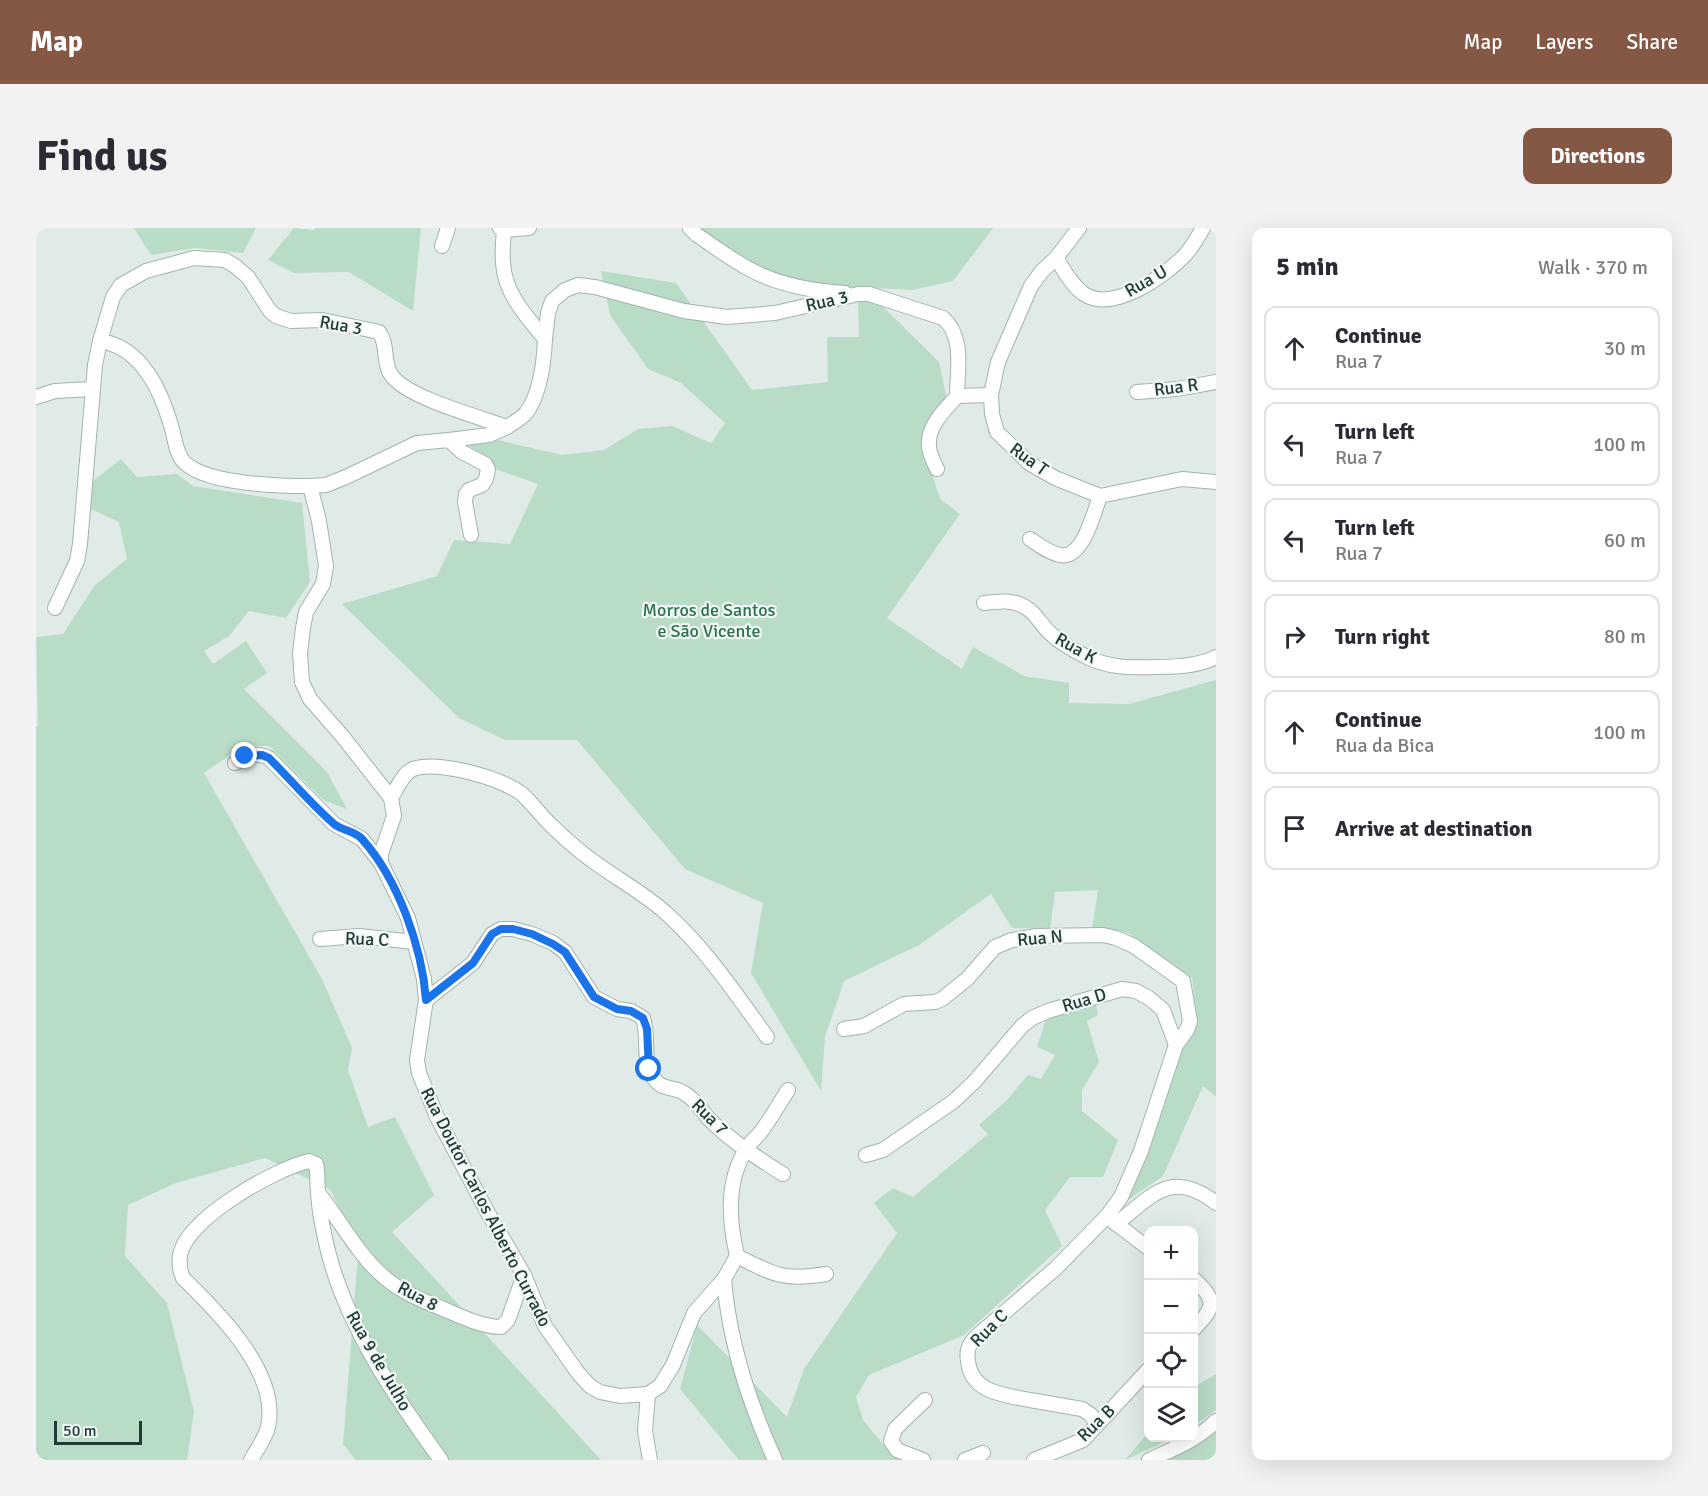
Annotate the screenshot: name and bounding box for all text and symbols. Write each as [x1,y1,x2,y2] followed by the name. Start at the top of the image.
[30,25,83,59] text: Map
[1464,29,1502,55] text: Map
[1535,29,1593,55] text: Layers
[1626,29,1678,55] text: Share
[1523,128,1672,184] button: Directions
[36,131,167,182] text: Find us
[1276,251,1339,283] text: 5 min
[1538,255,1648,280] text: Walk · 370 m
[1121,260,1171,302] street label: Rua U
[804,285,850,317] street label: Rua 3
[318,310,364,340] street label: Rua 3
[1335,322,1422,349] text: Continue
[1278,332,1311,365] icon: ahead
[1604,336,1646,361] text: 30 m
[1335,349,1383,374] text: Rua 7
[1153,373,1199,401] street label: Rua R
[1335,418,1415,445] text: Turn left
[1278,428,1311,461] icon: left
[1593,432,1646,457] text: 100 m
[1005,438,1053,480] street label: Rua T
[1335,445,1383,470] text: Rua 7
[1335,514,1415,541] text: Turn left
[1278,524,1311,557] icon: left
[1604,528,1646,553] text: 60 m
[1335,541,1383,566] text: Rua 7
[643,599,776,642] park label: Morros de Santos e São Vicente
[1278,620,1311,653] icon: right
[1335,623,1430,650] text: Turn right
[1604,624,1646,649] text: 80 m
[1051,628,1101,668] street label: Rua K
[1335,706,1422,733] text: Continue
[1278,716,1311,749] icon: ahead
[1593,720,1646,745] text: 100 m
[1335,733,1434,758] text: Rua da Bica
[231,742,257,768] route end
[1278,812,1311,845] icon: arrive
[1335,815,1532,842] text: Arrive at destination
[1016,925,1064,951] street label: Rua N
[345,927,390,951] street label: Rua C
[1059,983,1109,1017] street label: Rua D
[635,1055,661,1081] route start
[416,1084,556,1330] street label: Rua Doutor Carlos Alberto Currado
[687,1094,733,1140] street label: Rua 7
[1144,1226,1198,1442] map controls
[1144,1226,1198,1280] button: +
[394,1276,442,1316] street label: Rua 8
[1144,1280,1198,1334] button: −
[966,1304,1013,1351] street label: Rua C
[341,1307,417,1415] street label: Rua 9 de Julho
[1144,1334,1198,1388] button: locate
[1144,1388,1198,1442] button: layers
[1072,1400,1120,1446] street label: Rua B
[54,1418,142,1446] scale bar
[63,1421,97,1441] text: 50 m

